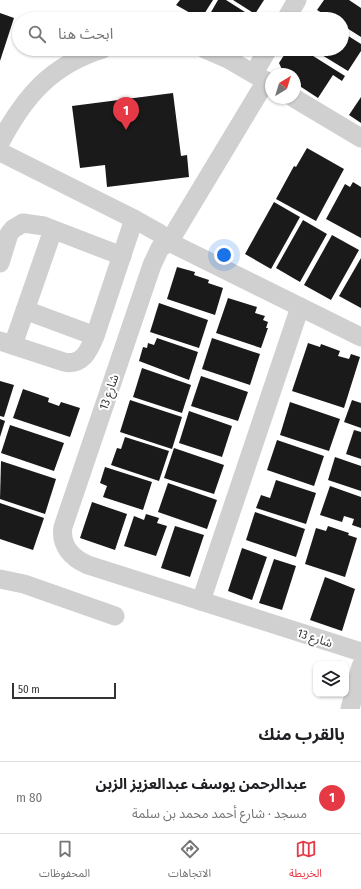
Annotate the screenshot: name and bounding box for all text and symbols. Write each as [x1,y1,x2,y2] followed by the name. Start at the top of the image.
[12,12,349,56] search box
[26,23,48,45] icon: search
[58,25,113,43] text: ابحث هنا
[265,68,301,104] north arrow
[113,97,139,130] pin: 1
[214,245,234,265] your location
[96,373,123,412] street label: شارع 13
[295,626,334,652] street label: شارع 13
[313,661,349,697] map controls
[313,661,349,697] button: layers
[12,681,116,700] scale bar
[18,683,40,696] text: 50 m
[259,724,345,745] text: بالقرب منك
[96,775,307,793] text: عبدالرحمن يوسف عبدالعزيز الزبن
[16,790,42,805] text: 80 m
[329,790,335,805] text: 1
[132,806,307,821] text: مسجد · شارع أحمد محمد بن سلمة
[39,838,90,885] tab: المحفوظات
[168,838,211,885] tab: الاتجاهات
[289,838,322,885] tab: الخريطة

